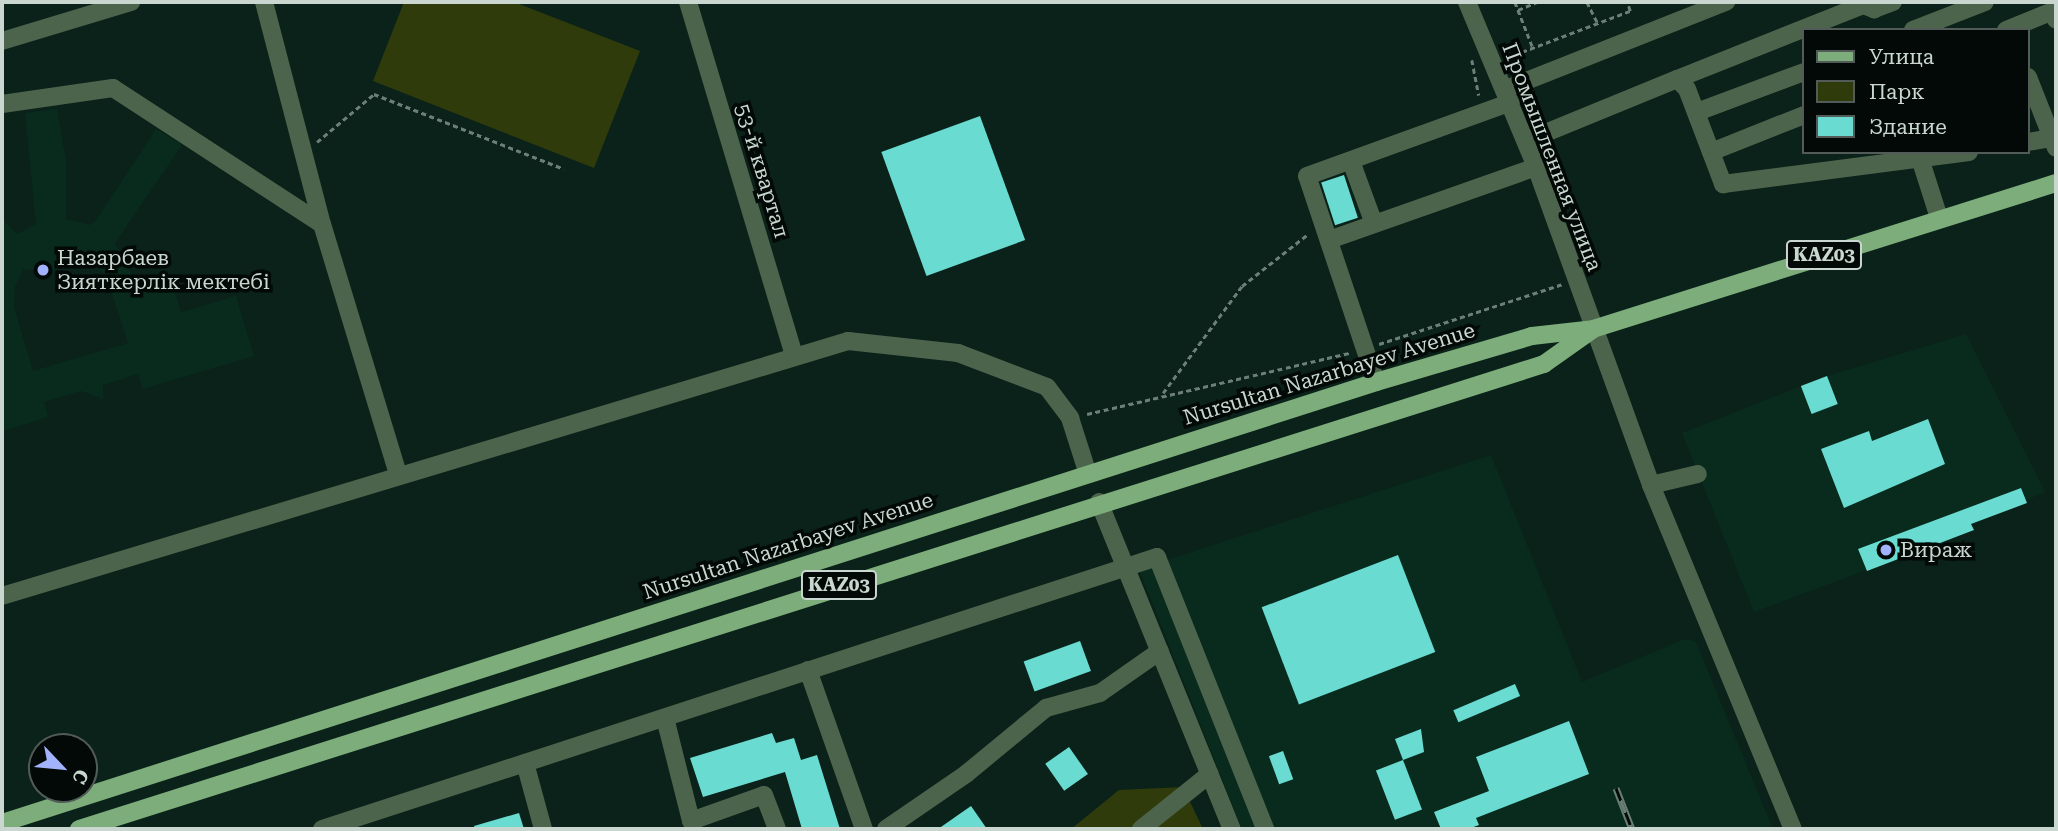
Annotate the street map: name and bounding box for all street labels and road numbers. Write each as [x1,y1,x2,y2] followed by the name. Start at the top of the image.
[1497,39,1607,275] street label: Промышленная улица
[730,101,794,241] street label: 53-й квартал
[1786,240,1862,270] road number: KАZ03
[1180,318,1478,430] street label: Nursultan Nazarbayev Avenue
[640,487,936,605] street label: Nursultan Nazarbayev Avenue
[800,570,878,600] road number: KАZ03

